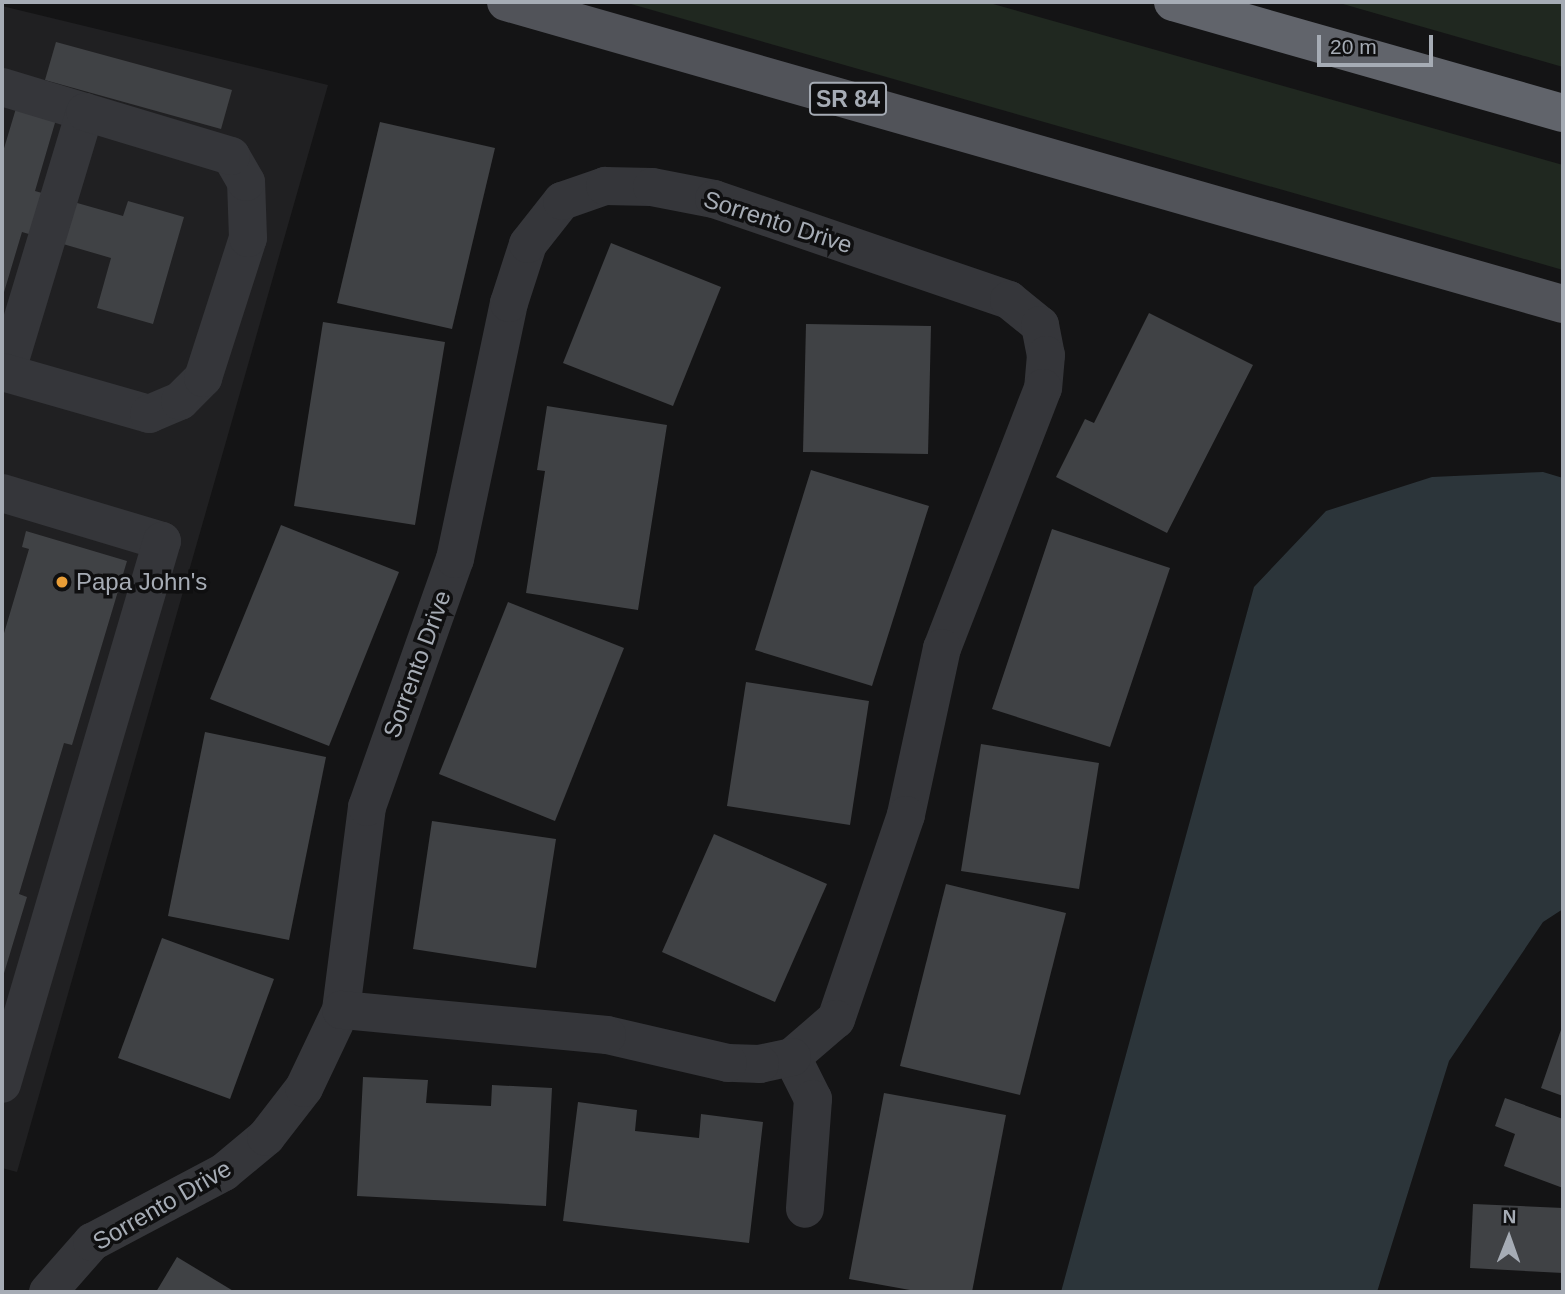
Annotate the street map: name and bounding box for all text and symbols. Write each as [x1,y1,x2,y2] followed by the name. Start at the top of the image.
[1320,21,1436,65] scale bar
[1330,35,1377,58] text: 20 m
[808,80,888,118] road number: SR 84
[700,184,856,260] street label: Sorrento Drive
[76,568,207,596] place label: Papa John's
[54,574,70,590] marker: Papa John's
[377,586,457,742] street label: Sorrento Drive
[88,1154,236,1256] street label: Sorrento Drive
[1474,1203,1544,1273] north arrow
[1502,1206,1516,1227] text: N

